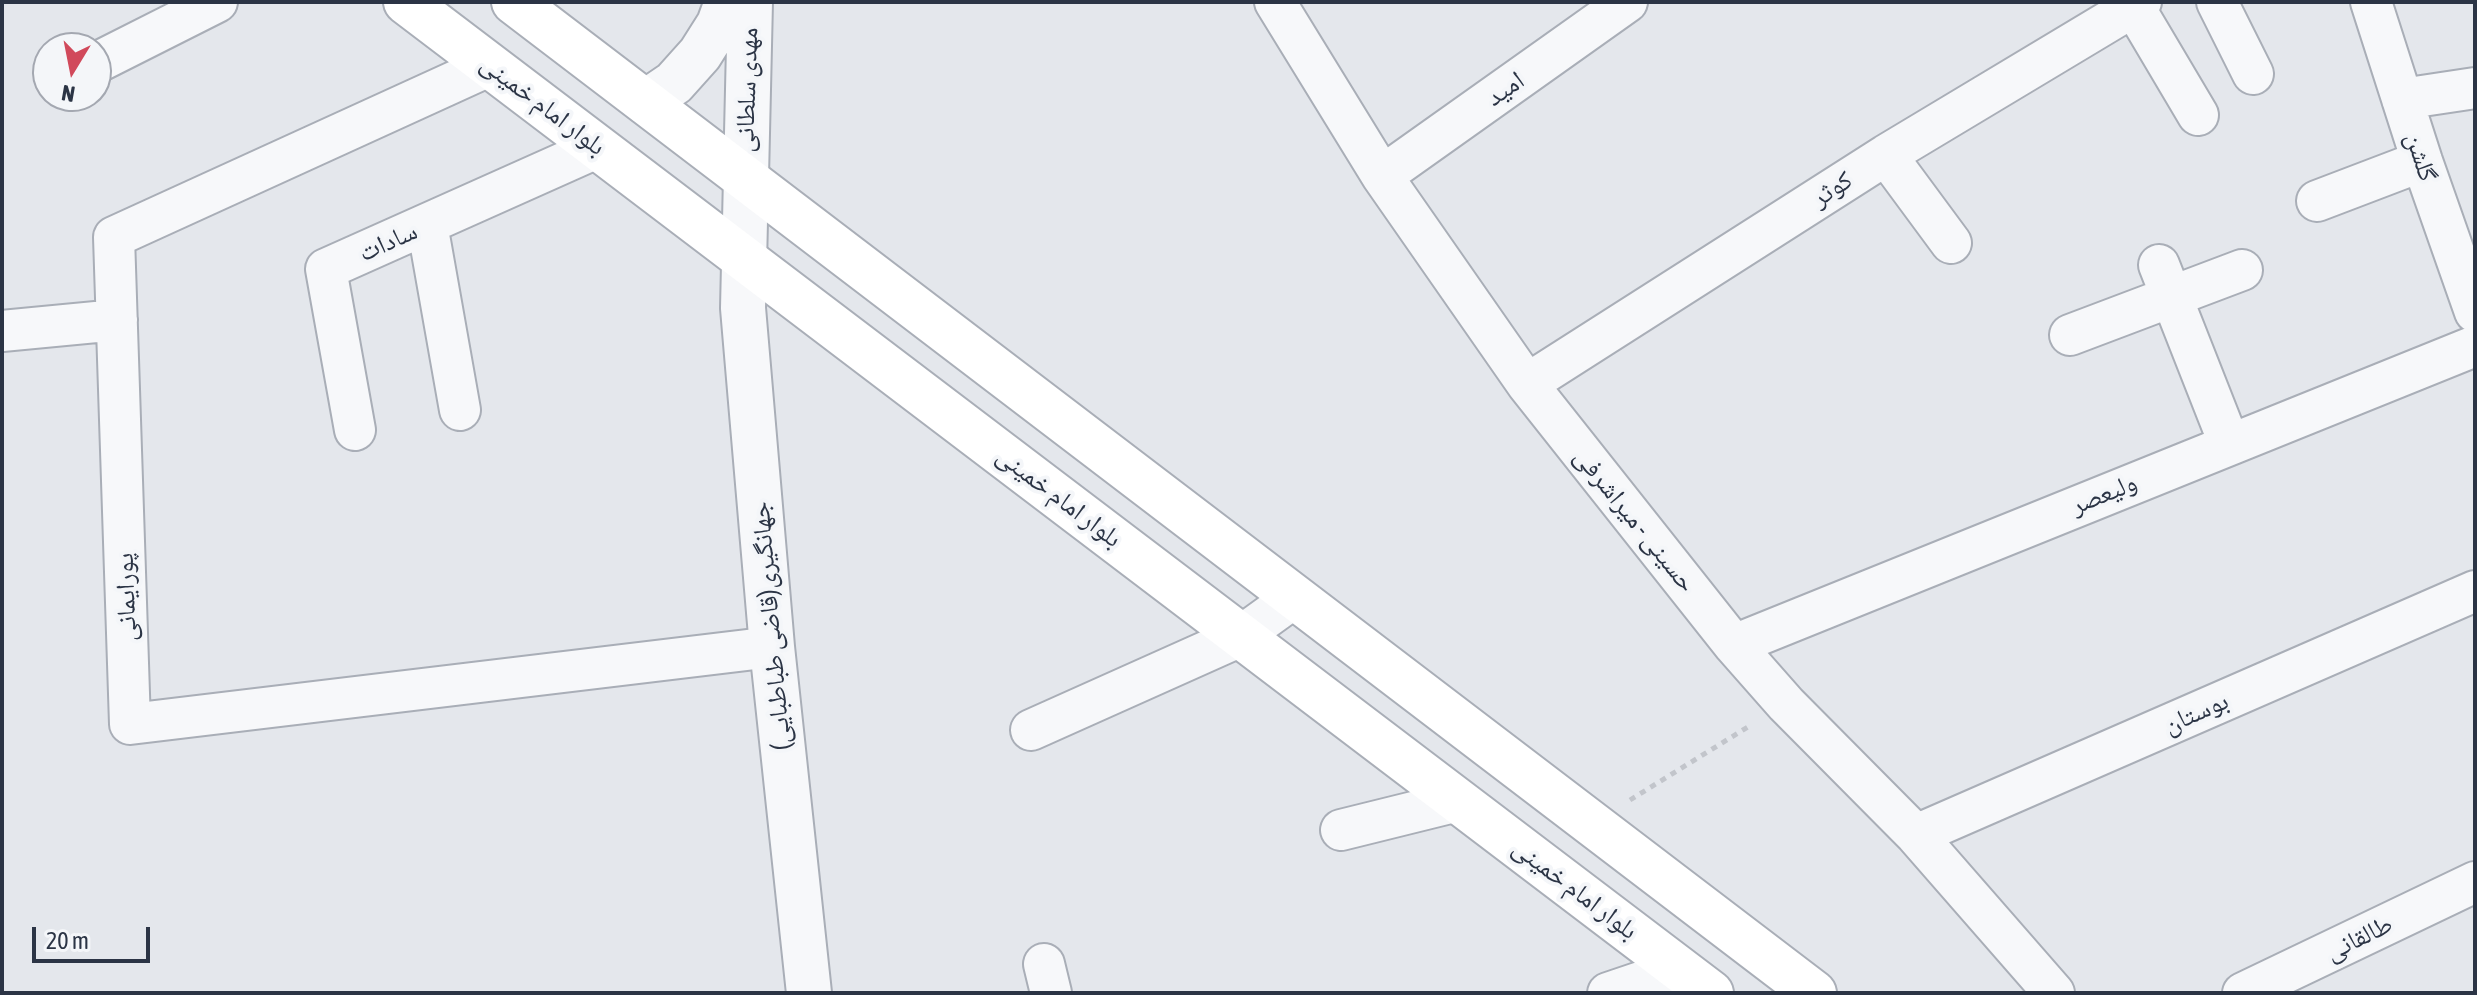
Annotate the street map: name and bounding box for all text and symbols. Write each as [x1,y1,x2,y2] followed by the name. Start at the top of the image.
[729,27,765,153] street label: مهدی سلطانی
[32,32,112,112] north arrow
[474,48,612,162] street label: بلوار امام خمینی
[1480,65,1530,113] street label: امید
[60,80,77,108] text: N
[2398,129,2444,185] street label: گلشن
[1806,164,1858,214] street label: کوثر
[354,215,422,269] street label: سادات
[990,440,1128,554] street label: بلوار امام خمینی
[1567,442,1703,598] street label: حسینی - میراشرفی
[2066,467,2142,521] street label: ولیعصر
[745,500,797,752] street label: جهانگیری(قاضی طباطبایی)
[109,552,143,642] street label: پورایمانی
[2159,685,2233,741] street label: بوستان
[1506,832,1644,946] street label: بلوار امام خمینی
[2320,908,2398,968] street label: طالقانی
[36,911,154,961] scale bar
[46,927,89,954] text: 20 m

